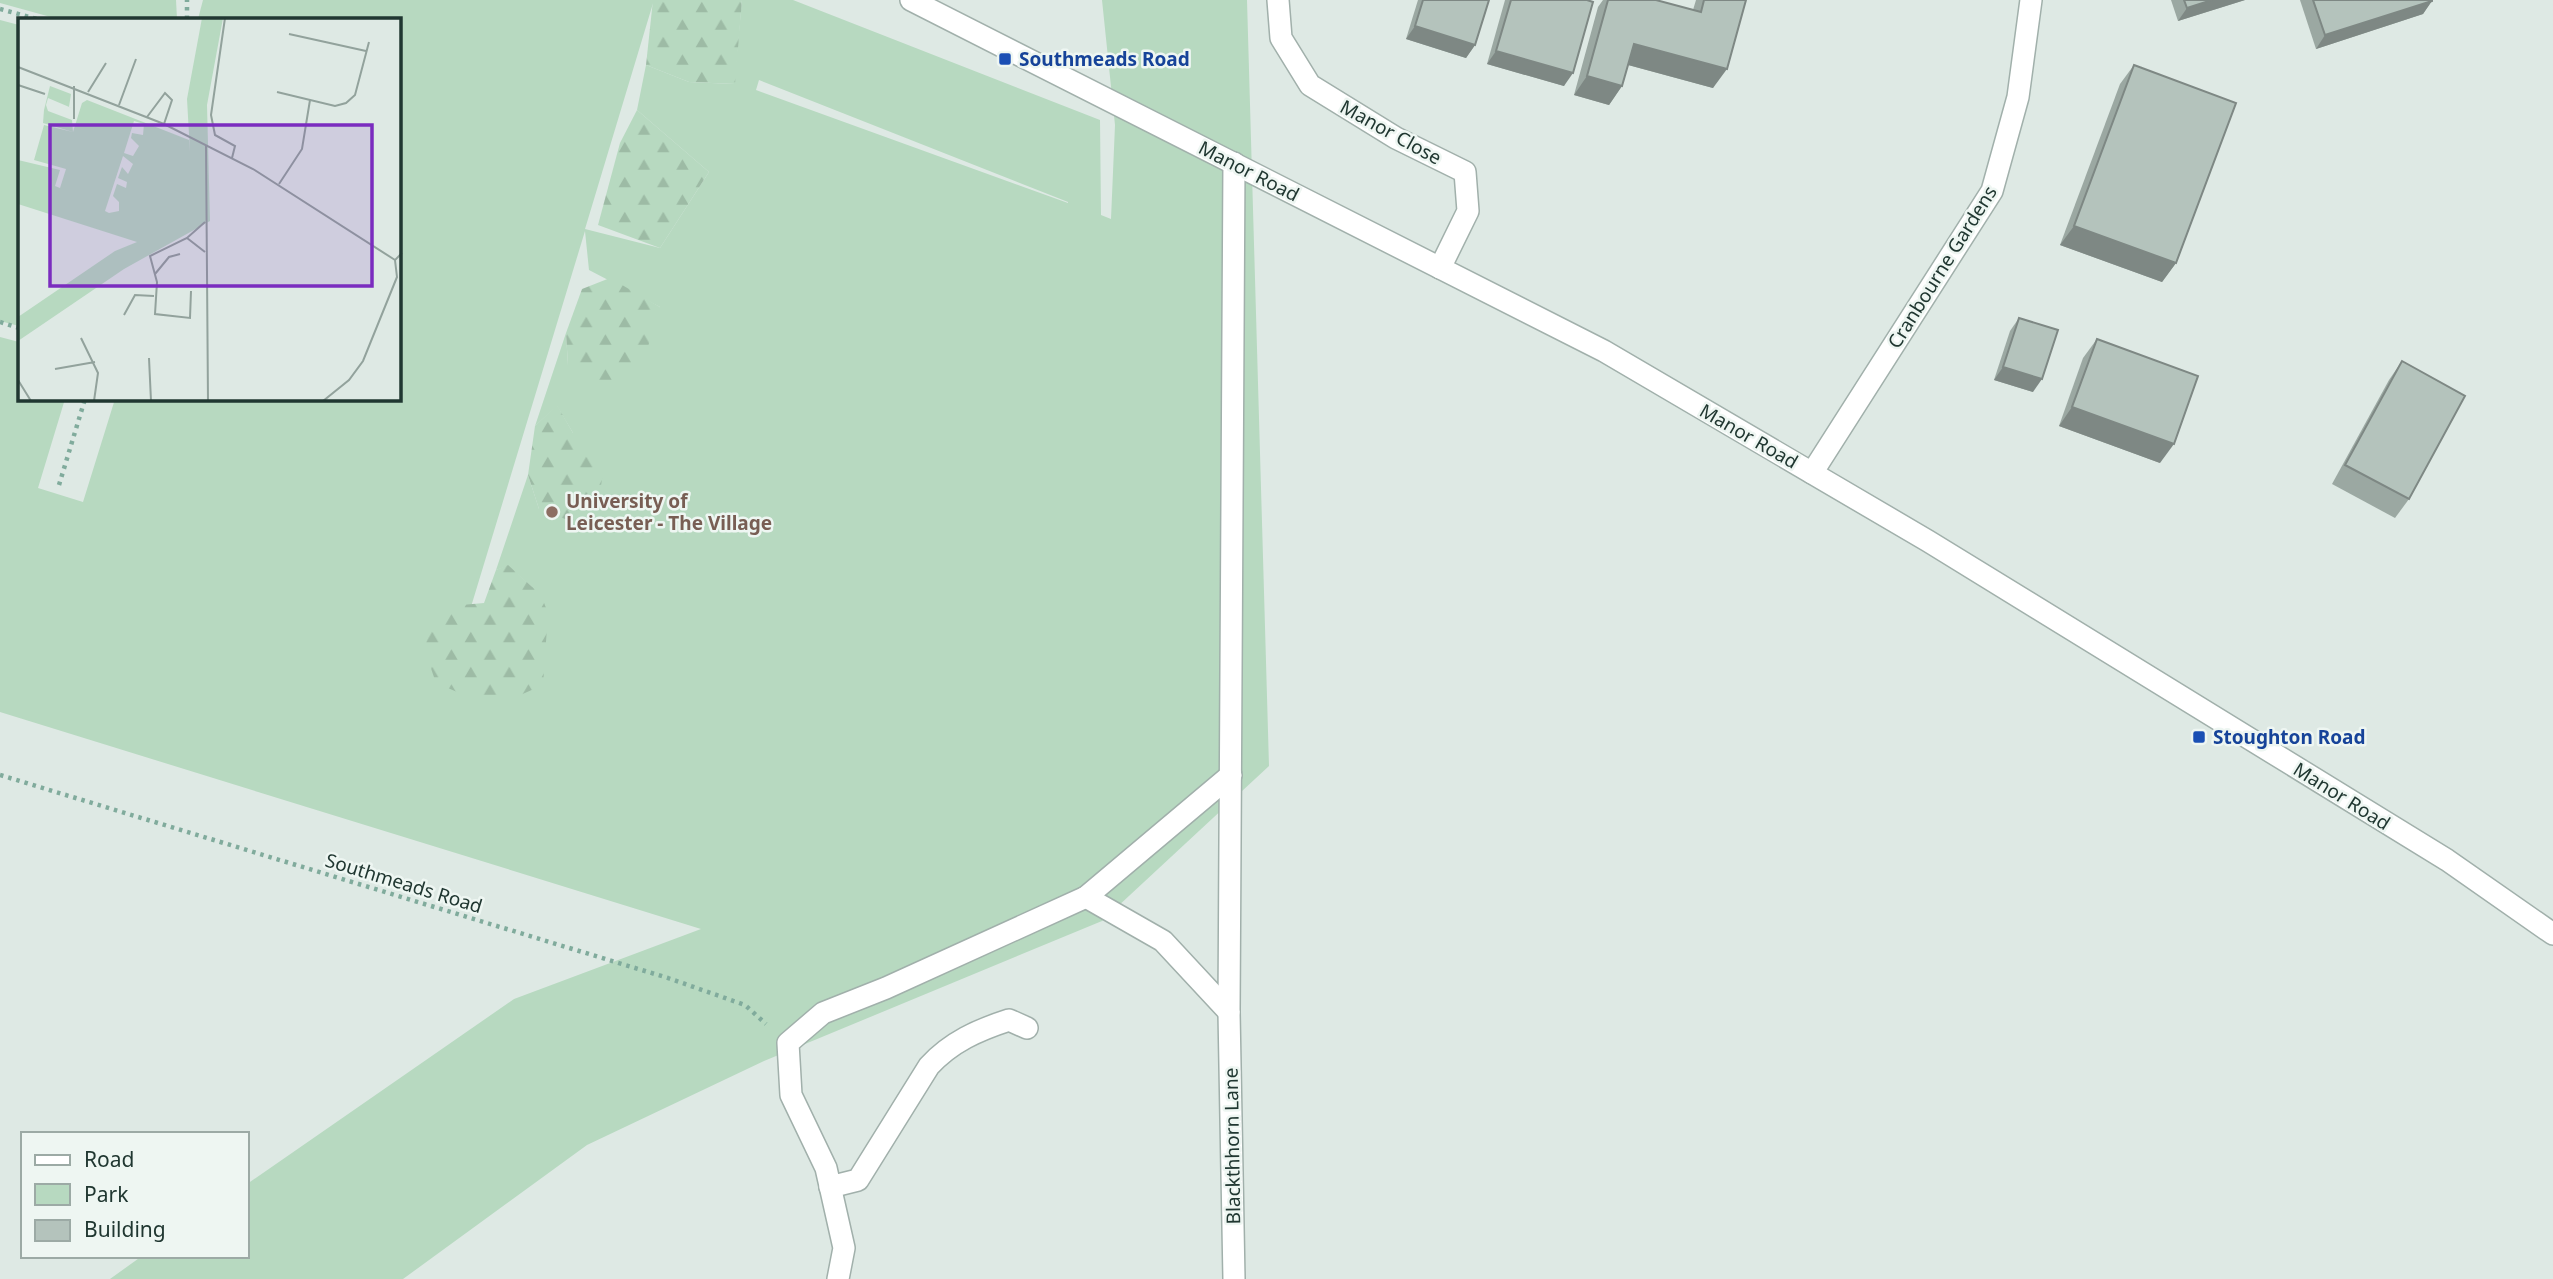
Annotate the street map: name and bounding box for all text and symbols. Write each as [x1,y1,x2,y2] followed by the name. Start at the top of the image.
[18,18,401,401] inset map
[1019,46,1190,72] place label: Southmeads Road
[997,51,1013,67] marker: Southmeads Road
[1336,93,1446,171] street label: Manor Close
[1194,135,1304,207] street label: Manor Road
[1881,181,2003,353] street label: Cranbourne Gardens
[1695,397,1803,475] street label: Manor Road
[566,488,772,536] place label: University of Leicester - The Village
[544,504,560,520] marker: University of Leicester - The Village
[2213,724,2365,750] place label: Stoughton Road
[2191,729,2207,745] marker: Stoughton Road
[2289,756,2395,836] street label: Manor Road
[322,847,486,919] street label: Southmeads Road
[1218,1067,1246,1225] street label: Blackthhorn Lane
[21,1132,248,1258] legend
[84,1145,134,1173] text: Road
[84,1180,129,1208] text: Park
[84,1215,166,1243] text: Building

